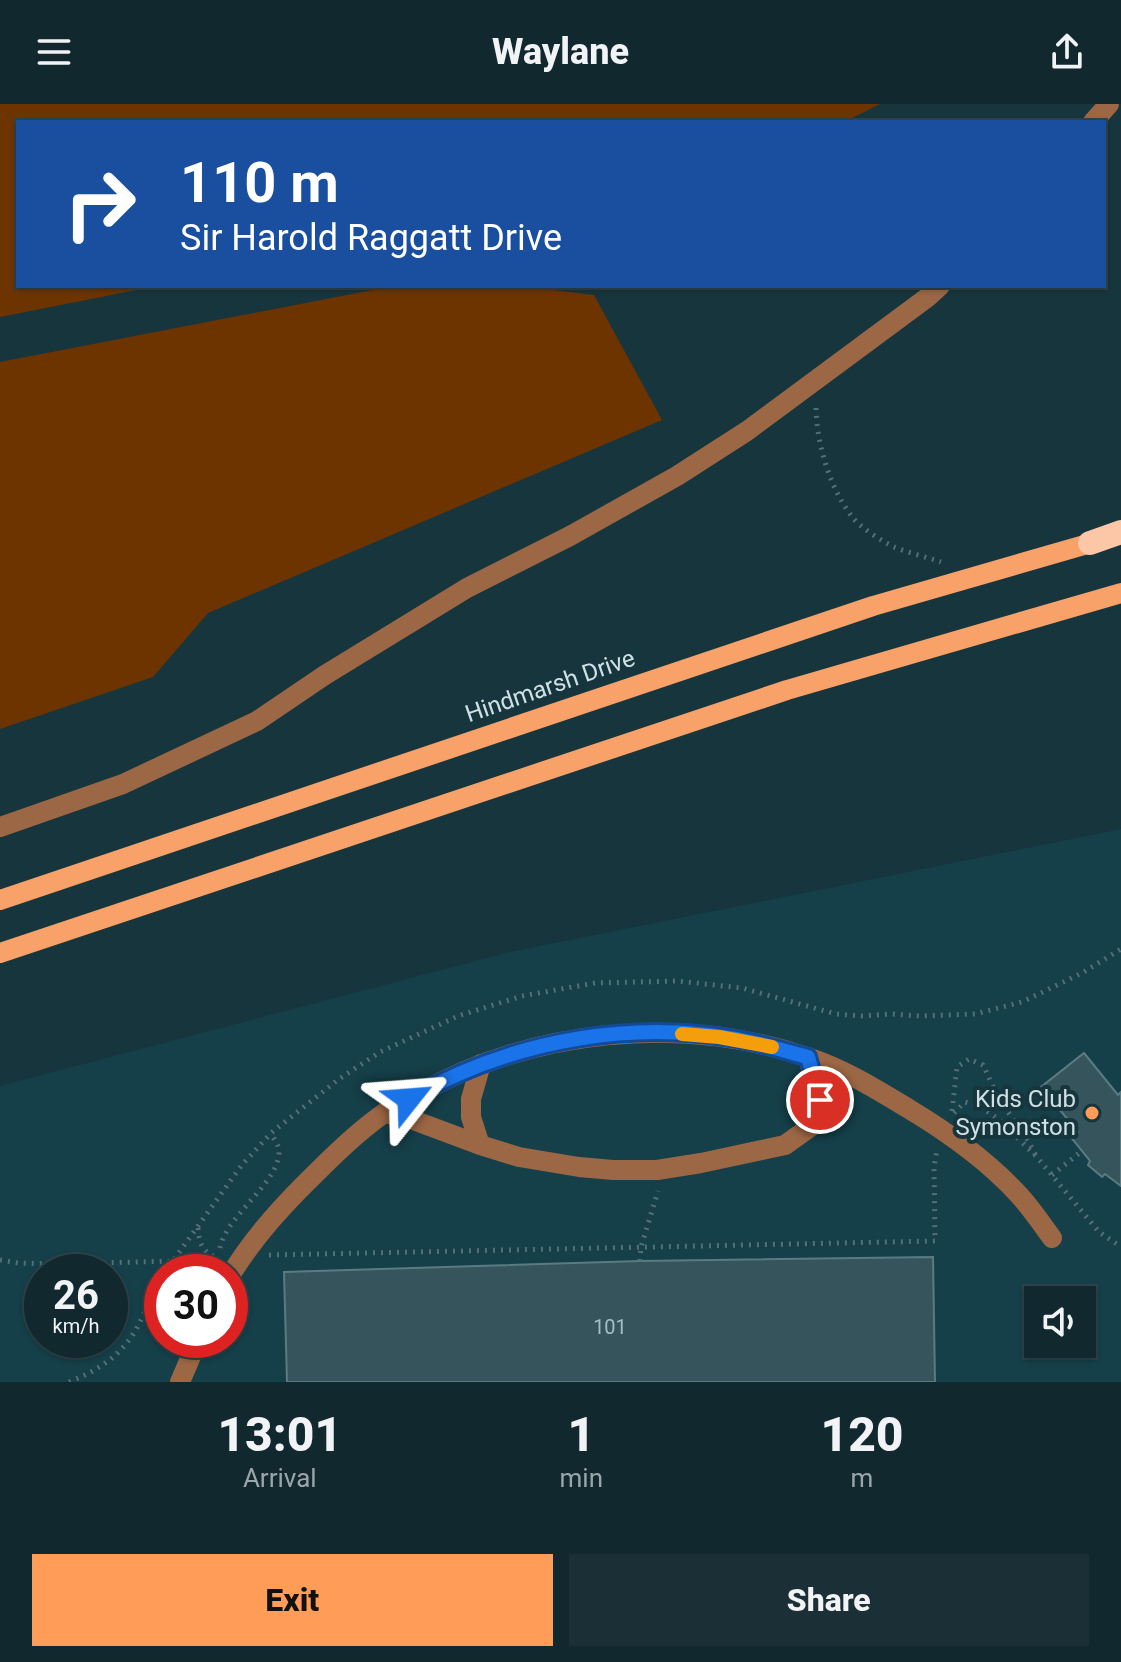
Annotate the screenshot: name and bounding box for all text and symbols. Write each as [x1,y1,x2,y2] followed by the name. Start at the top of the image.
[32,30,76,74] icon: menu
[1045,30,1089,74] icon: share
[492,31,629,73] text: Waylane
[180,150,339,216] text: 110 m
[48,152,152,256] icon: right
[180,217,562,259] text: Sir Harold Raggatt Drive
[462,644,638,728] street label: Hindmarsh Drive
[367,1057,451,1141] position arrow
[786,1066,854,1134] pin
[798,1078,842,1122] icon: arrive
[955,1085,1076,1141] place label: Kids Club Symonston
[1083,1104,1101,1122] marker: Kids Club Symonston
[144,1254,248,1358] speed limit sign: 30
[53,1272,99,1319] text: 26
[1024,1286,1096,1358] map controls
[1024,1286,1096,1358] button: sound
[53,1314,99,1338] text: km/h
[593,1315,627,1339] house number: 101
[217,1406,342,1463] text: 13:01
[567,1406,595,1463] text: 1
[820,1406,904,1463] text: 120
[243,1463,317,1493] text: Arrival
[560,1463,603,1493] text: min
[851,1463,873,1493] text: m
[32,1554,553,1646] button: Exit
[569,1554,1089,1646] button: Share

